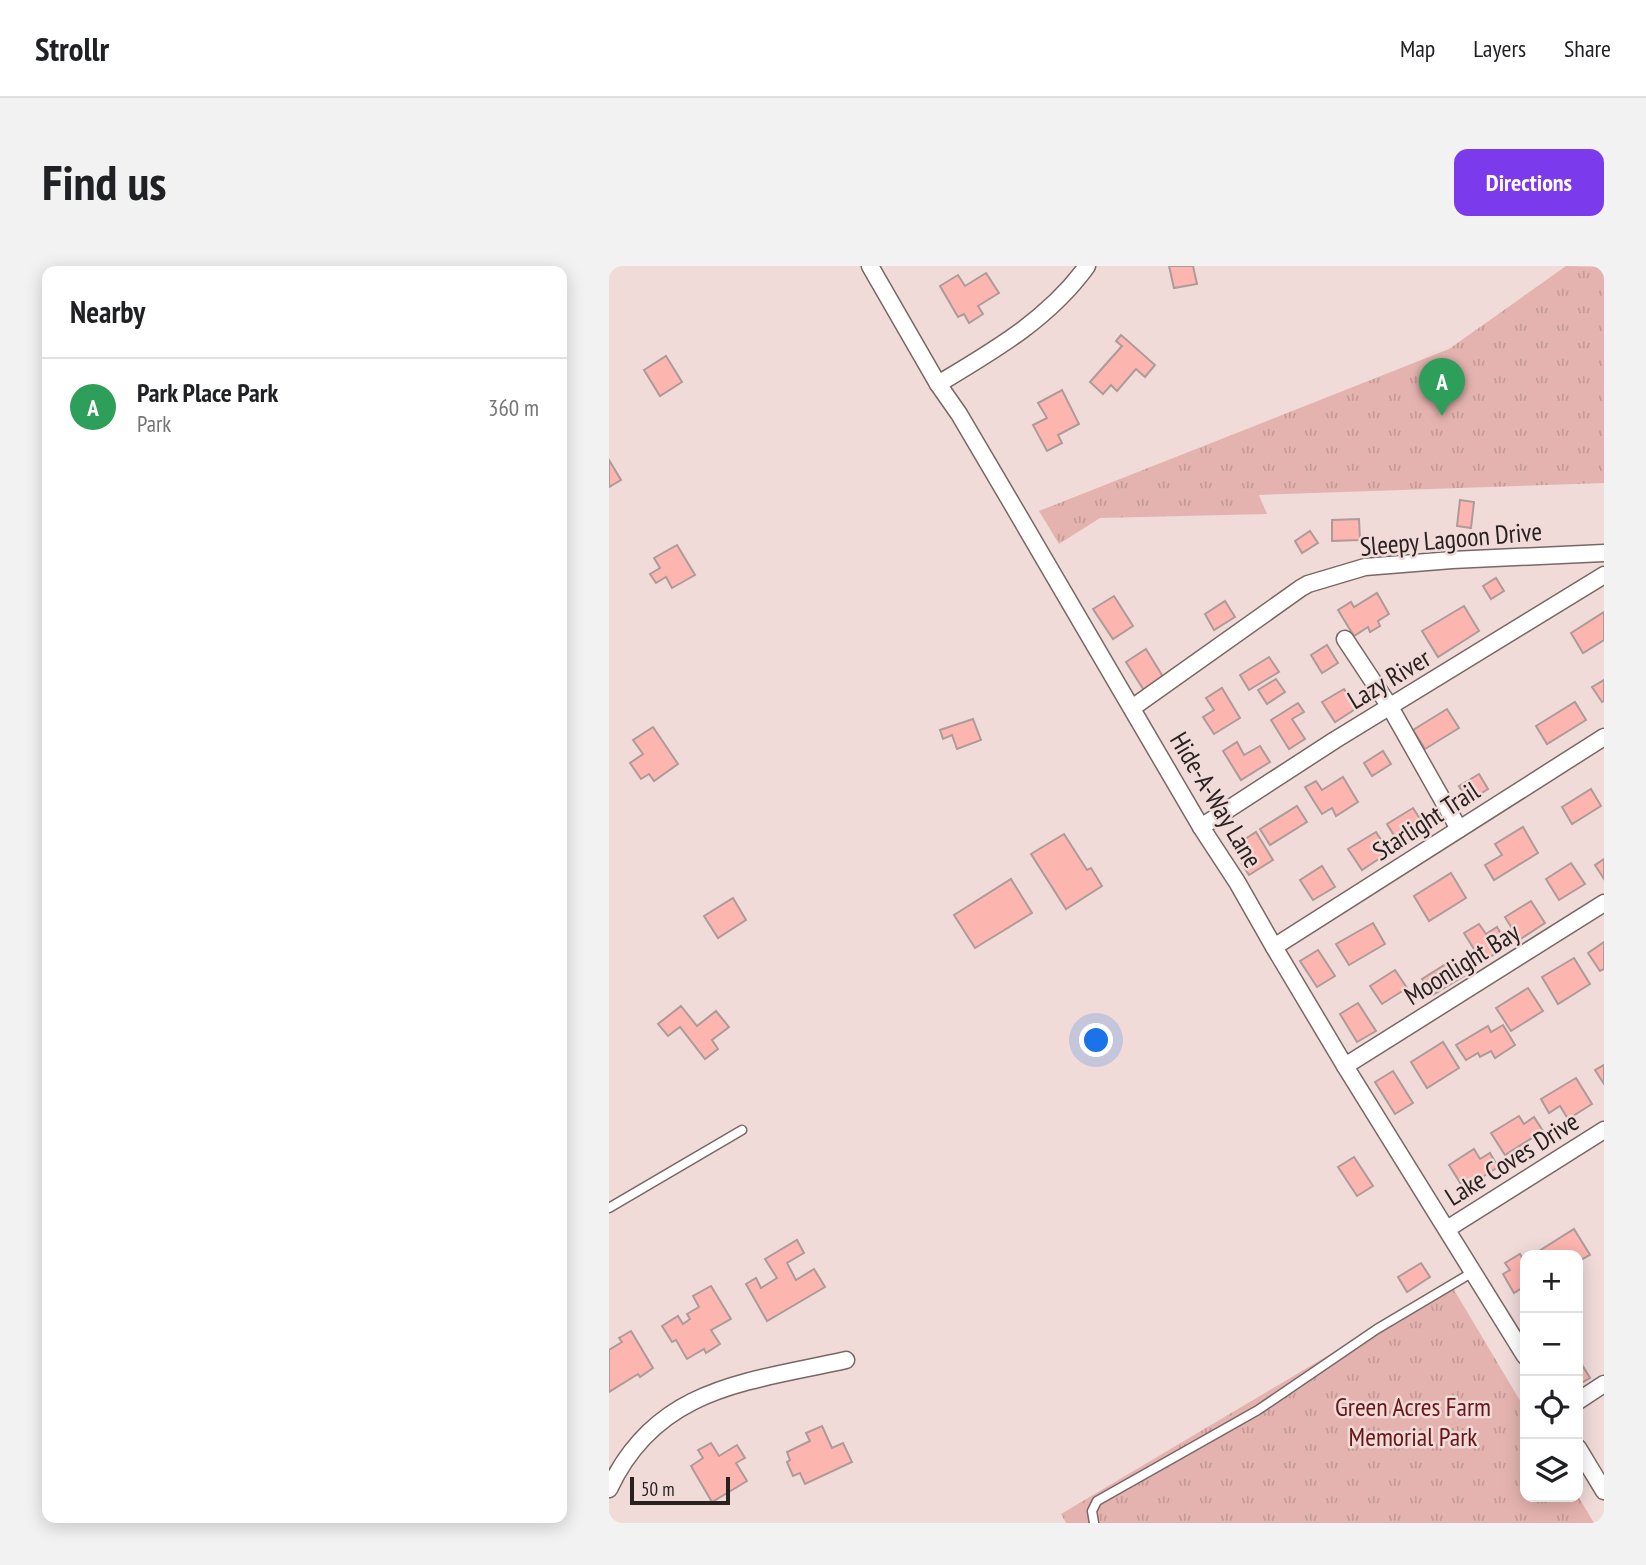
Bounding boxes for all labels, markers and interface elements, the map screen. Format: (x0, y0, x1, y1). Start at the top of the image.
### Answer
text: Strollr (35, 27, 109, 70)
text: Map (1400, 33, 1435, 64)
text: Layers (1473, 33, 1526, 64)
text: Share (1564, 33, 1611, 64)
button: Directions (1454, 149, 1604, 216)
text: Find us (42, 150, 166, 214)
text: Nearby (70, 292, 145, 331)
pin: A (1419, 358, 1465, 416)
text: Park Place Park (137, 376, 278, 409)
text: A (87, 393, 99, 422)
text: 360 m (488, 393, 539, 422)
text: Park (137, 409, 171, 438)
street label: Sleepy Lagoon Drive (1358, 514, 1543, 563)
street label: Lazy River (1341, 641, 1436, 716)
street label: Hide-A-Way Lane (1163, 726, 1270, 874)
street label: Starlight Trail (1366, 774, 1485, 867)
street label: Moonlight Bay (1398, 915, 1526, 1012)
your location (1079, 1023, 1113, 1057)
street label: Lake Coves Drive (1439, 1104, 1585, 1213)
map controls (1520, 1250, 1583, 1502)
button: + (1520, 1250, 1583, 1313)
button: − (1520, 1313, 1583, 1376)
button: locate (1520, 1376, 1583, 1439)
park label: Green Acres Farm Memorial Park (1335, 1390, 1491, 1453)
button: layers (1520, 1439, 1583, 1502)
scale bar (630, 1474, 730, 1506)
text: 50 m (641, 1477, 675, 1501)

